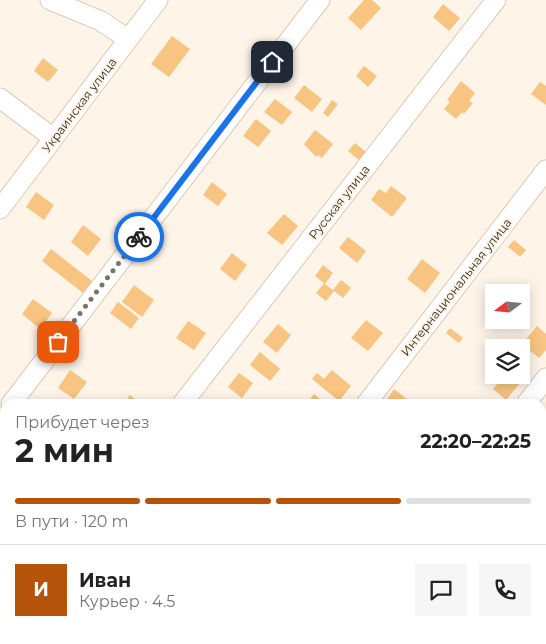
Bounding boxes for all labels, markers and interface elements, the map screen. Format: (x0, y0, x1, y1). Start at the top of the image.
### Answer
pin (251, 41, 293, 83)
icon: home (258, 48, 286, 76)
street label: Украинская улица (38, 55, 120, 155)
street label: Русская улица (305, 162, 373, 242)
courier (114, 212, 164, 262)
street label: Интернациональная улица (398, 215, 514, 359)
icon: bike (125, 223, 153, 251)
north arrow (485, 284, 530, 329)
map controls (485, 284, 530, 384)
pin (37, 321, 79, 363)
icon: bag (44, 328, 72, 356)
button: layers (485, 339, 530, 384)
text: Прибудет через (15, 413, 150, 432)
text: 22:20–22:25 (420, 430, 531, 453)
text: 2 мин (15, 431, 114, 470)
text: В пути · 120 m (15, 512, 128, 531)
button: chat (415, 564, 467, 616)
button: phone (479, 564, 531, 616)
text: Иван (79, 569, 131, 592)
text: И (33, 578, 49, 601)
text: Курьер · 4.5 (79, 592, 175, 611)

